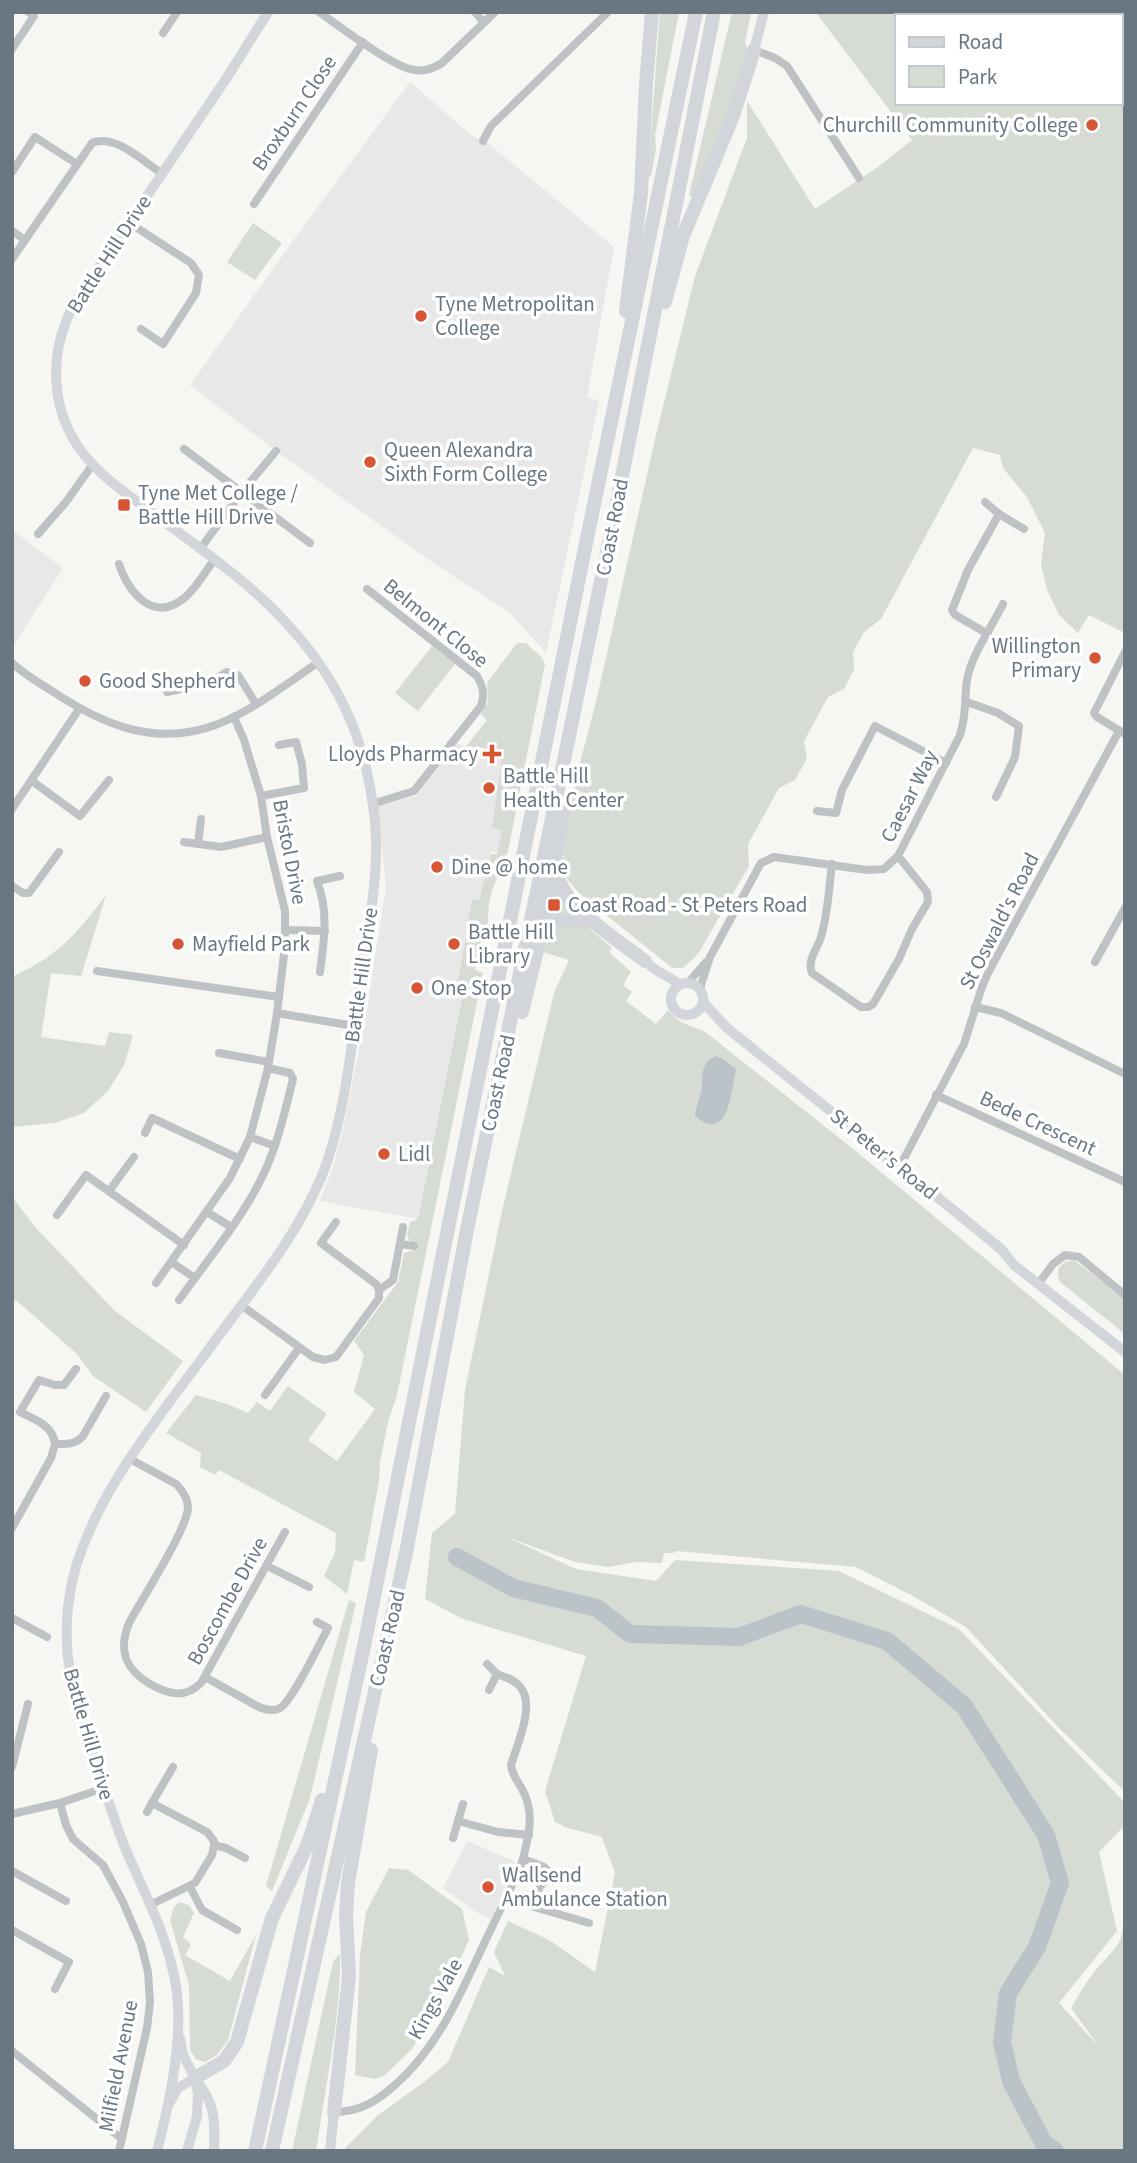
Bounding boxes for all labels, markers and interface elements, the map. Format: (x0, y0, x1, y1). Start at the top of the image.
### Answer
legend (895, 14, 1123, 105)
text: Road (958, 27, 1003, 57)
street label: Broxburn Close (244, 49, 344, 177)
text: Park (958, 62, 998, 92)
place label: Churchill Community College (823, 110, 1078, 140)
marker: Churchill Community College (1084, 117, 1100, 133)
street label: Battle Hill Drive (59, 189, 159, 319)
place label: Tyne Metropolitan College (435, 289, 595, 343)
marker: Tyne Metropolitan College (413, 308, 429, 324)
place label: Queen Alexandra Sixth Form College (384, 435, 547, 489)
marker: Queen Alexandra Sixth Form College (362, 454, 378, 470)
street label: Coast Road (588, 476, 636, 578)
place label: Tyne Met College / Battle Hill Drive (138, 478, 298, 532)
marker: Tyne Met College / Battle Hill Drive (116, 497, 132, 513)
street label: Belmont Close (377, 571, 495, 675)
place label: Willington Primary (992, 631, 1081, 685)
marker: Willington Primary (1087, 650, 1103, 666)
place label: Good Shepherd (99, 666, 236, 696)
marker: Good Shepherd (77, 673, 93, 689)
place label: Lloyds Pharmacy (328, 739, 478, 769)
street label: Caesar Way (873, 744, 945, 848)
marker: Lloyds Pharmacy (484, 746, 500, 762)
place label: Battle Hill Health Center (503, 761, 625, 815)
marker: Battle Hill Health Center (481, 780, 497, 796)
street label: Bristol Drive (265, 797, 315, 907)
street label: St Oswald's Road (952, 847, 1046, 995)
place label: Dine @ home (451, 852, 568, 882)
marker: Dine @ home (429, 859, 445, 875)
place label: Coast Road - St Peters Road (568, 890, 807, 920)
marker: Coast Road - St Peters Road (546, 897, 562, 913)
street label: Battle Hill Drive (337, 906, 385, 1044)
place label: Battle Hill Library (468, 917, 554, 971)
place label: Mayfield Park (192, 929, 310, 959)
marker: Mayfield Park (170, 936, 186, 952)
marker: Battle Hill Library (446, 936, 462, 952)
place label: One Stop (431, 973, 512, 1003)
marker: One Stop (409, 980, 425, 996)
street label: Coast Road (473, 1032, 523, 1134)
street label: Bede Crescent (975, 1083, 1101, 1163)
street label: St Peter's Road (824, 1101, 944, 1207)
place label: Lidl (398, 1139, 430, 1169)
marker: Lidl (376, 1146, 392, 1162)
street label: Boscombe Drive (179, 1532, 275, 1670)
street label: Coast Road (361, 1587, 413, 1689)
street label: Battle Hill Drive (56, 1665, 122, 1803)
place label: Wallsend Ambulance Station (502, 1860, 668, 1914)
marker: Wallsend Ambulance Station (480, 1879, 496, 1895)
street label: Kings Vale (400, 1953, 470, 2045)
street label: Milfield Avenue (91, 1998, 145, 2134)

